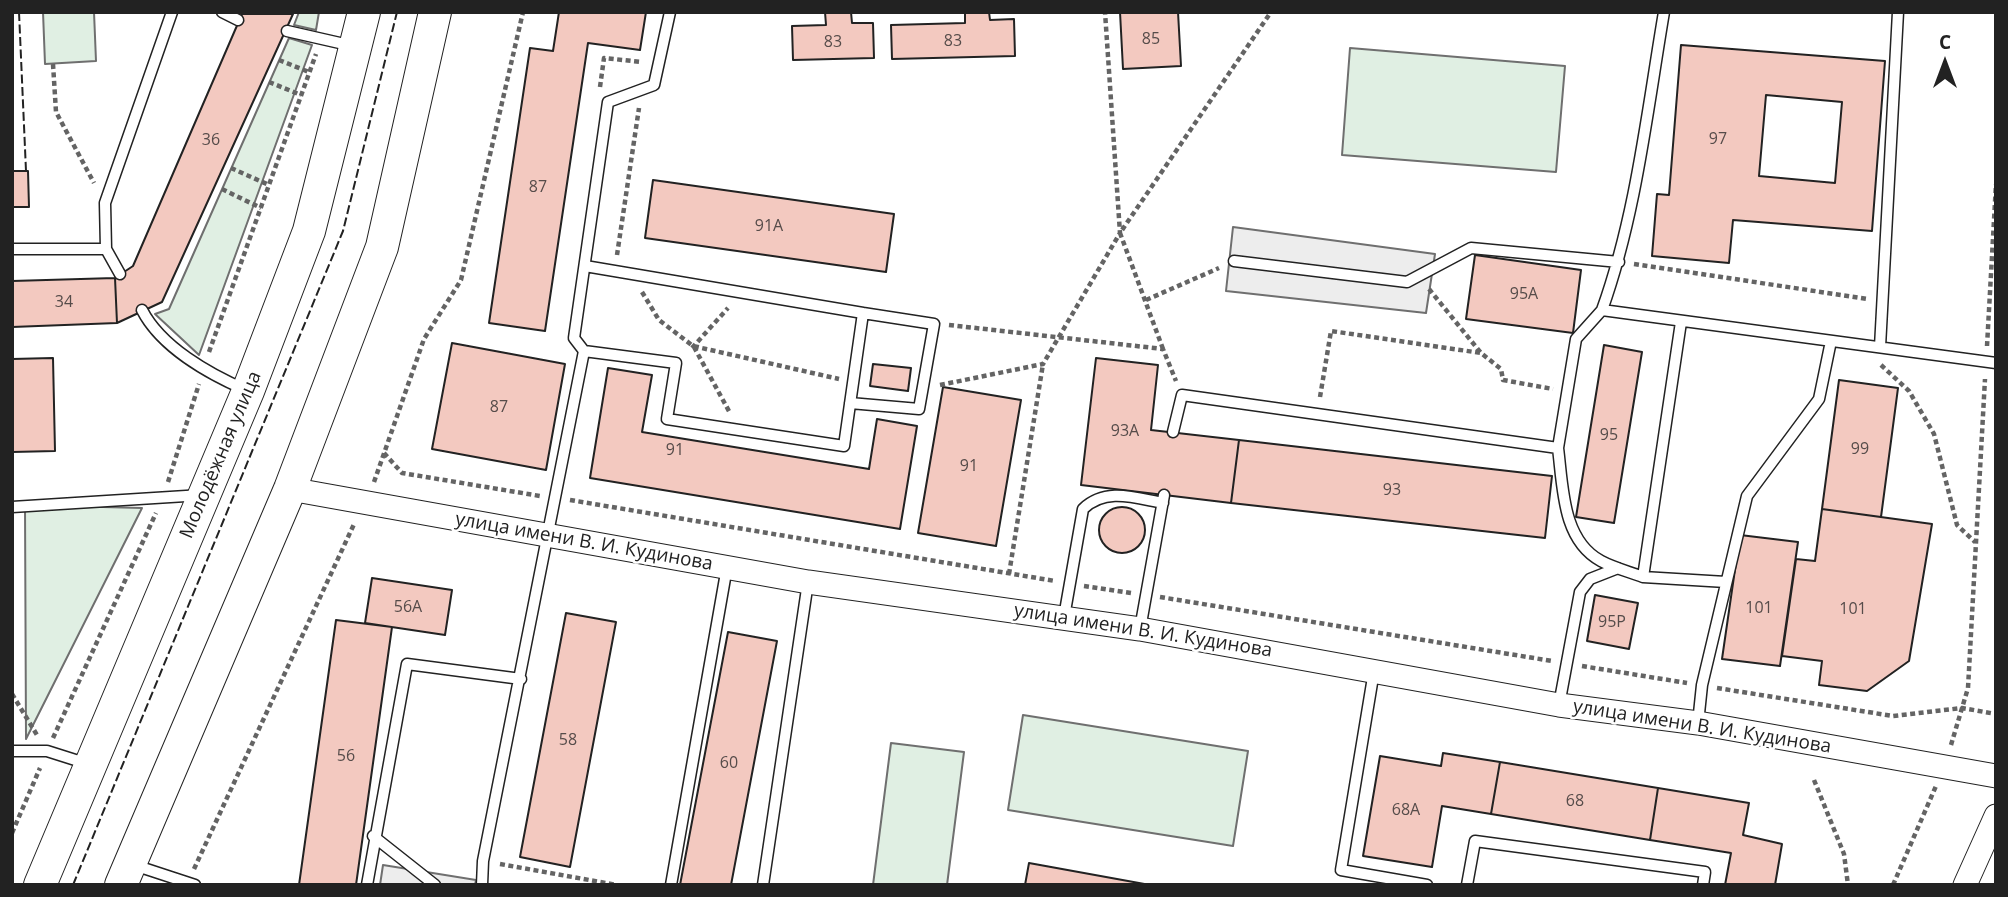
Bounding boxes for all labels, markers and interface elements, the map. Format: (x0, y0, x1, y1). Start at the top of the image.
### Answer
north arrow (1910, 28, 1980, 98)
house number: 85 (1142, 29, 1160, 49)
text: С (1939, 29, 1951, 55)
house number: 83 (944, 31, 962, 51)
house number: 83 (824, 32, 842, 52)
house number: 97 (1709, 129, 1727, 149)
house number: 36 (202, 130, 220, 150)
house number: 87 (529, 177, 547, 197)
house number: 91А (755, 216, 783, 236)
house number: 95А (1510, 284, 1538, 304)
house number: 34 (55, 292, 73, 312)
street label: Молодёжная улица (175, 368, 267, 542)
house number: 87 (490, 397, 508, 417)
house number: 93А (1111, 421, 1139, 441)
house number: 95 (1600, 425, 1618, 445)
house number: 99 (1851, 439, 1869, 459)
house number: 91 (666, 440, 684, 460)
house number: 91 (960, 456, 978, 476)
house number: 93 (1383, 480, 1401, 500)
street label: улица имени В. И. Кудинова (453, 508, 715, 576)
house number: 56А (394, 597, 422, 617)
house number: 101 (1745, 598, 1773, 618)
street label: улица имени В. И. Кудинова (1012, 599, 1274, 663)
house number: 101 (1839, 599, 1867, 619)
house number: 95Р (1598, 612, 1626, 632)
street label: улица имени В. И. Кудинова (1571, 695, 1833, 759)
house number: 58 (559, 730, 577, 750)
house number: 56 (337, 746, 355, 766)
house number: 60 (720, 753, 738, 773)
house number: 68 (1566, 791, 1584, 811)
house number: 68А (1392, 800, 1420, 820)

